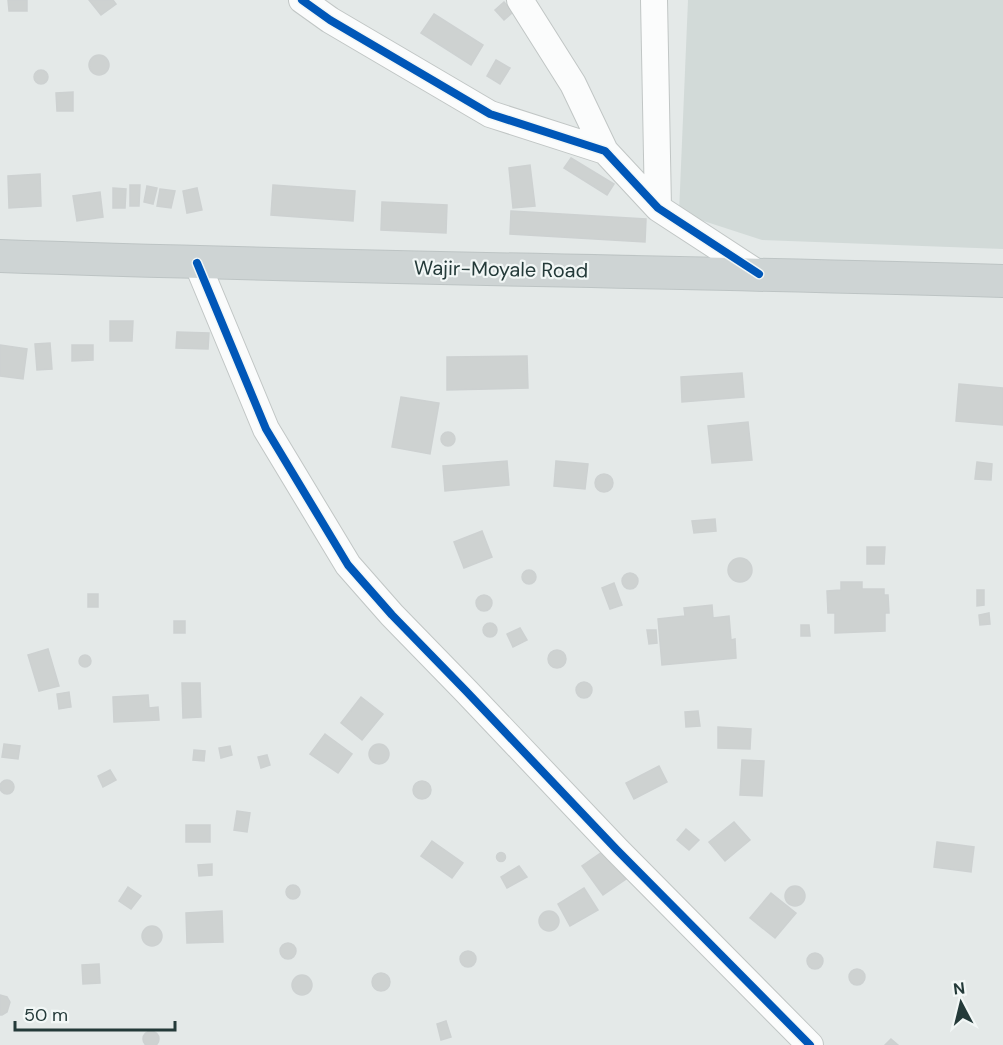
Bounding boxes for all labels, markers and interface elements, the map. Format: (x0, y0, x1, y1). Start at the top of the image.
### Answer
street label: Wajir-Moyale Road (414, 254, 588, 284)
north arrow (931, 973, 991, 1033)
text: N (952, 977, 966, 1000)
scale bar (15, 994, 176, 1032)
text: 50 m (24, 1003, 68, 1027)

